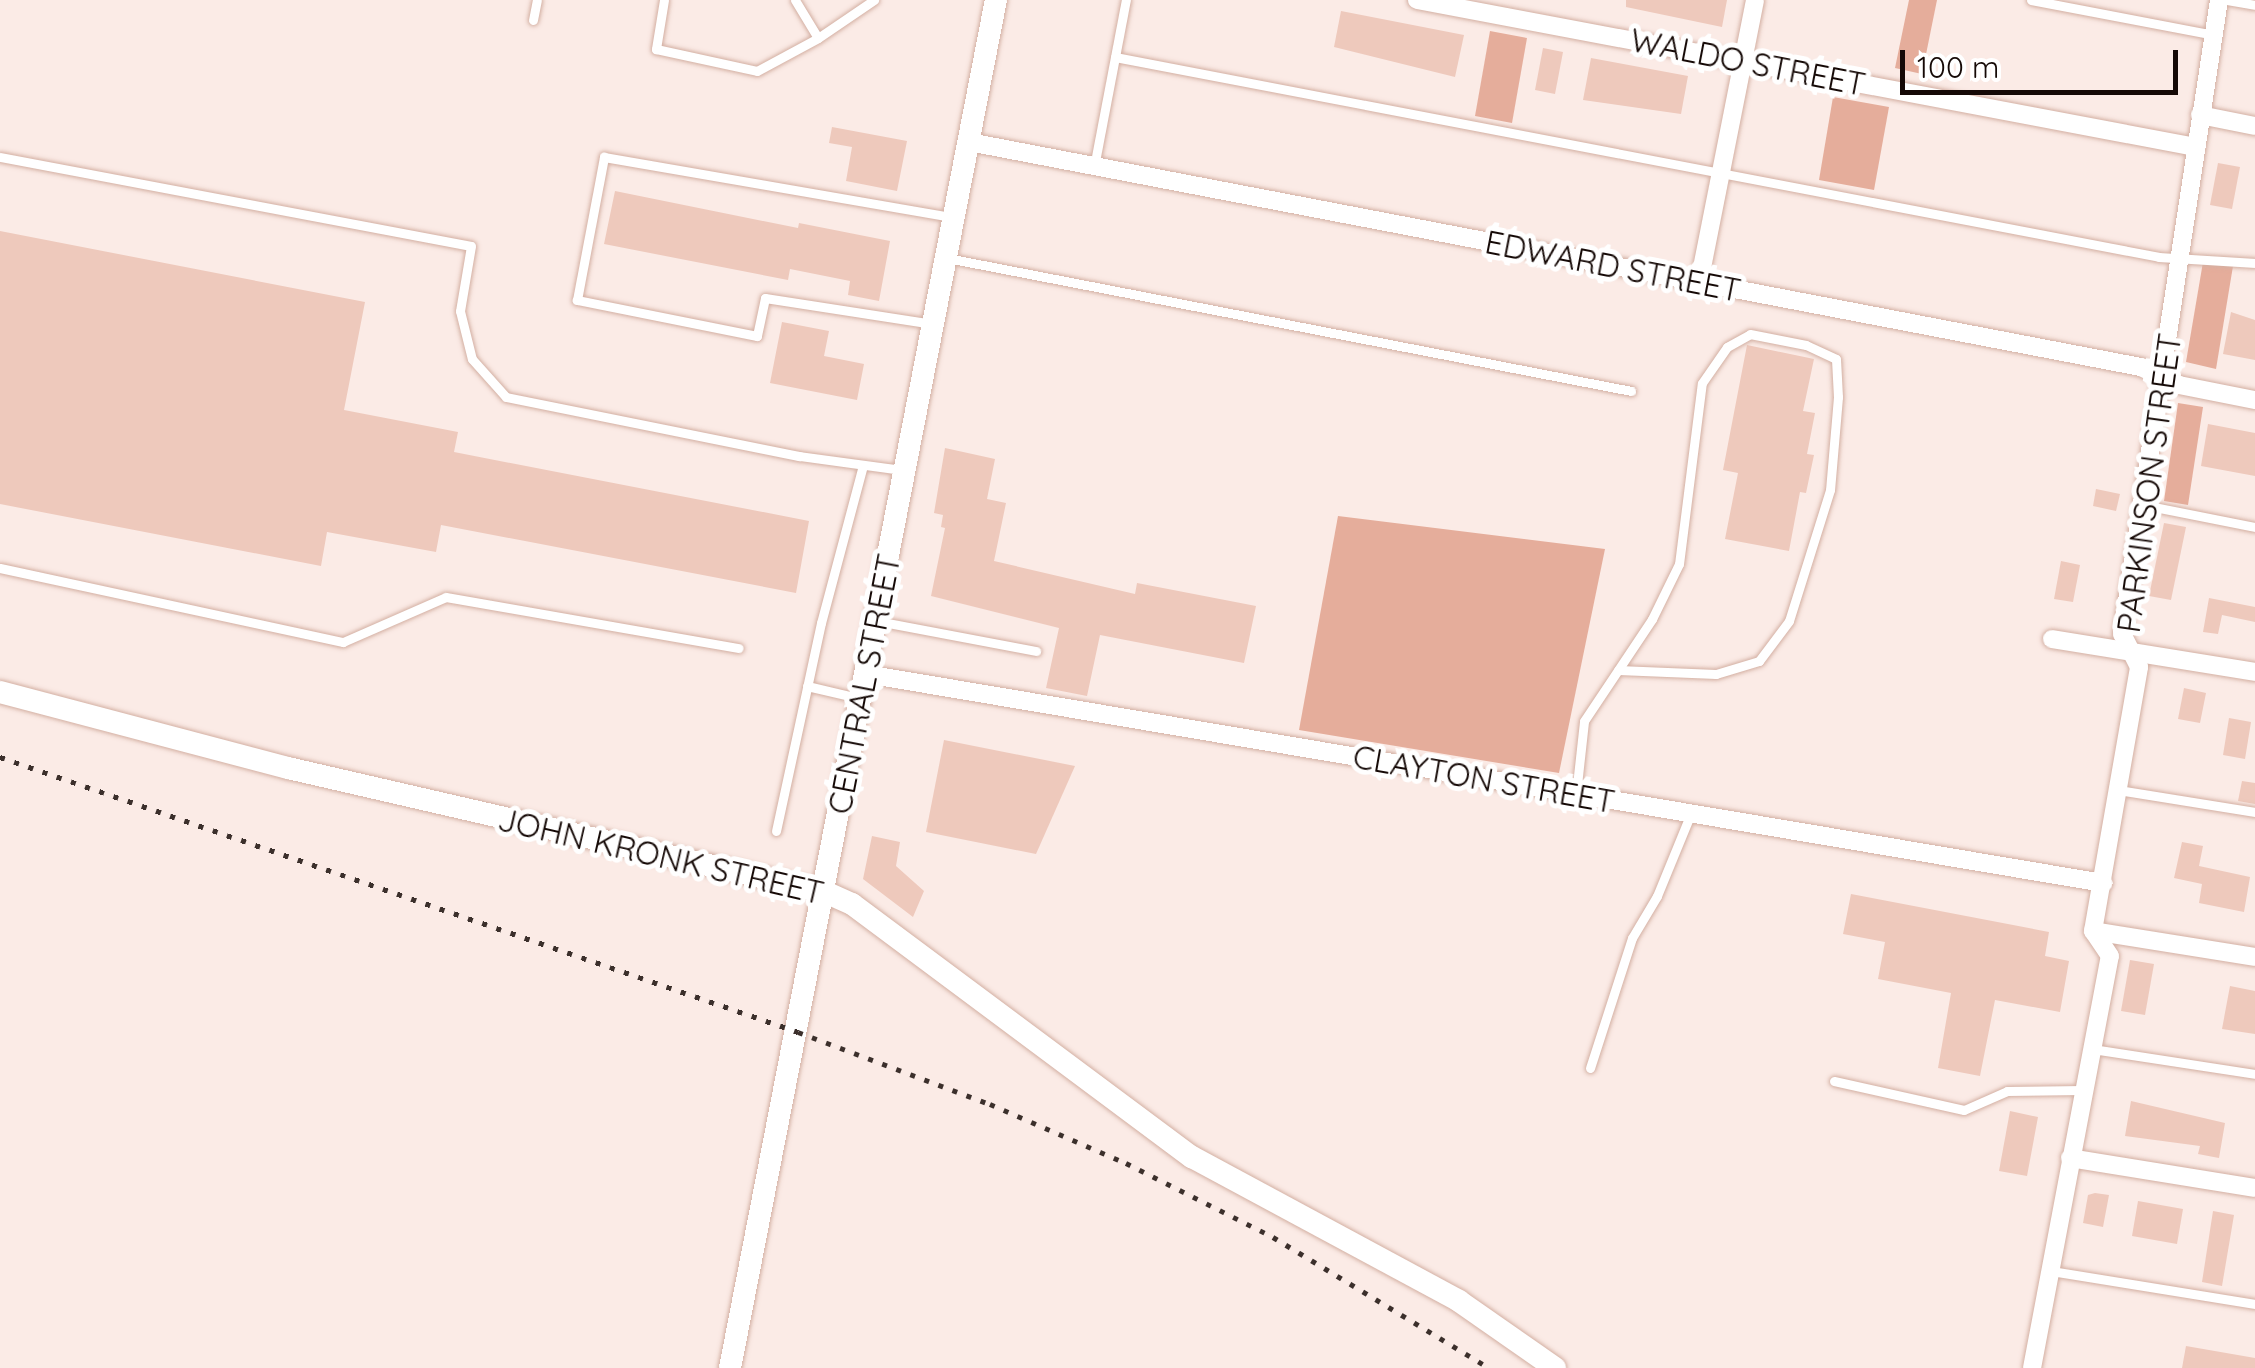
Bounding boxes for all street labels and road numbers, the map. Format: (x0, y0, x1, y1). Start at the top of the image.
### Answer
street label: WALDO STREET (1627, 20, 1869, 104)
street label: EDWARD STREET (1482, 222, 1744, 310)
street label: PARKINSON STREET (2109, 331, 2189, 635)
street label: CENTRAL STREET (820, 551, 908, 817)
street label: CLAYTON STREET (1350, 737, 1618, 821)
street label: JOHN KRONK STREET (494, 800, 828, 912)

